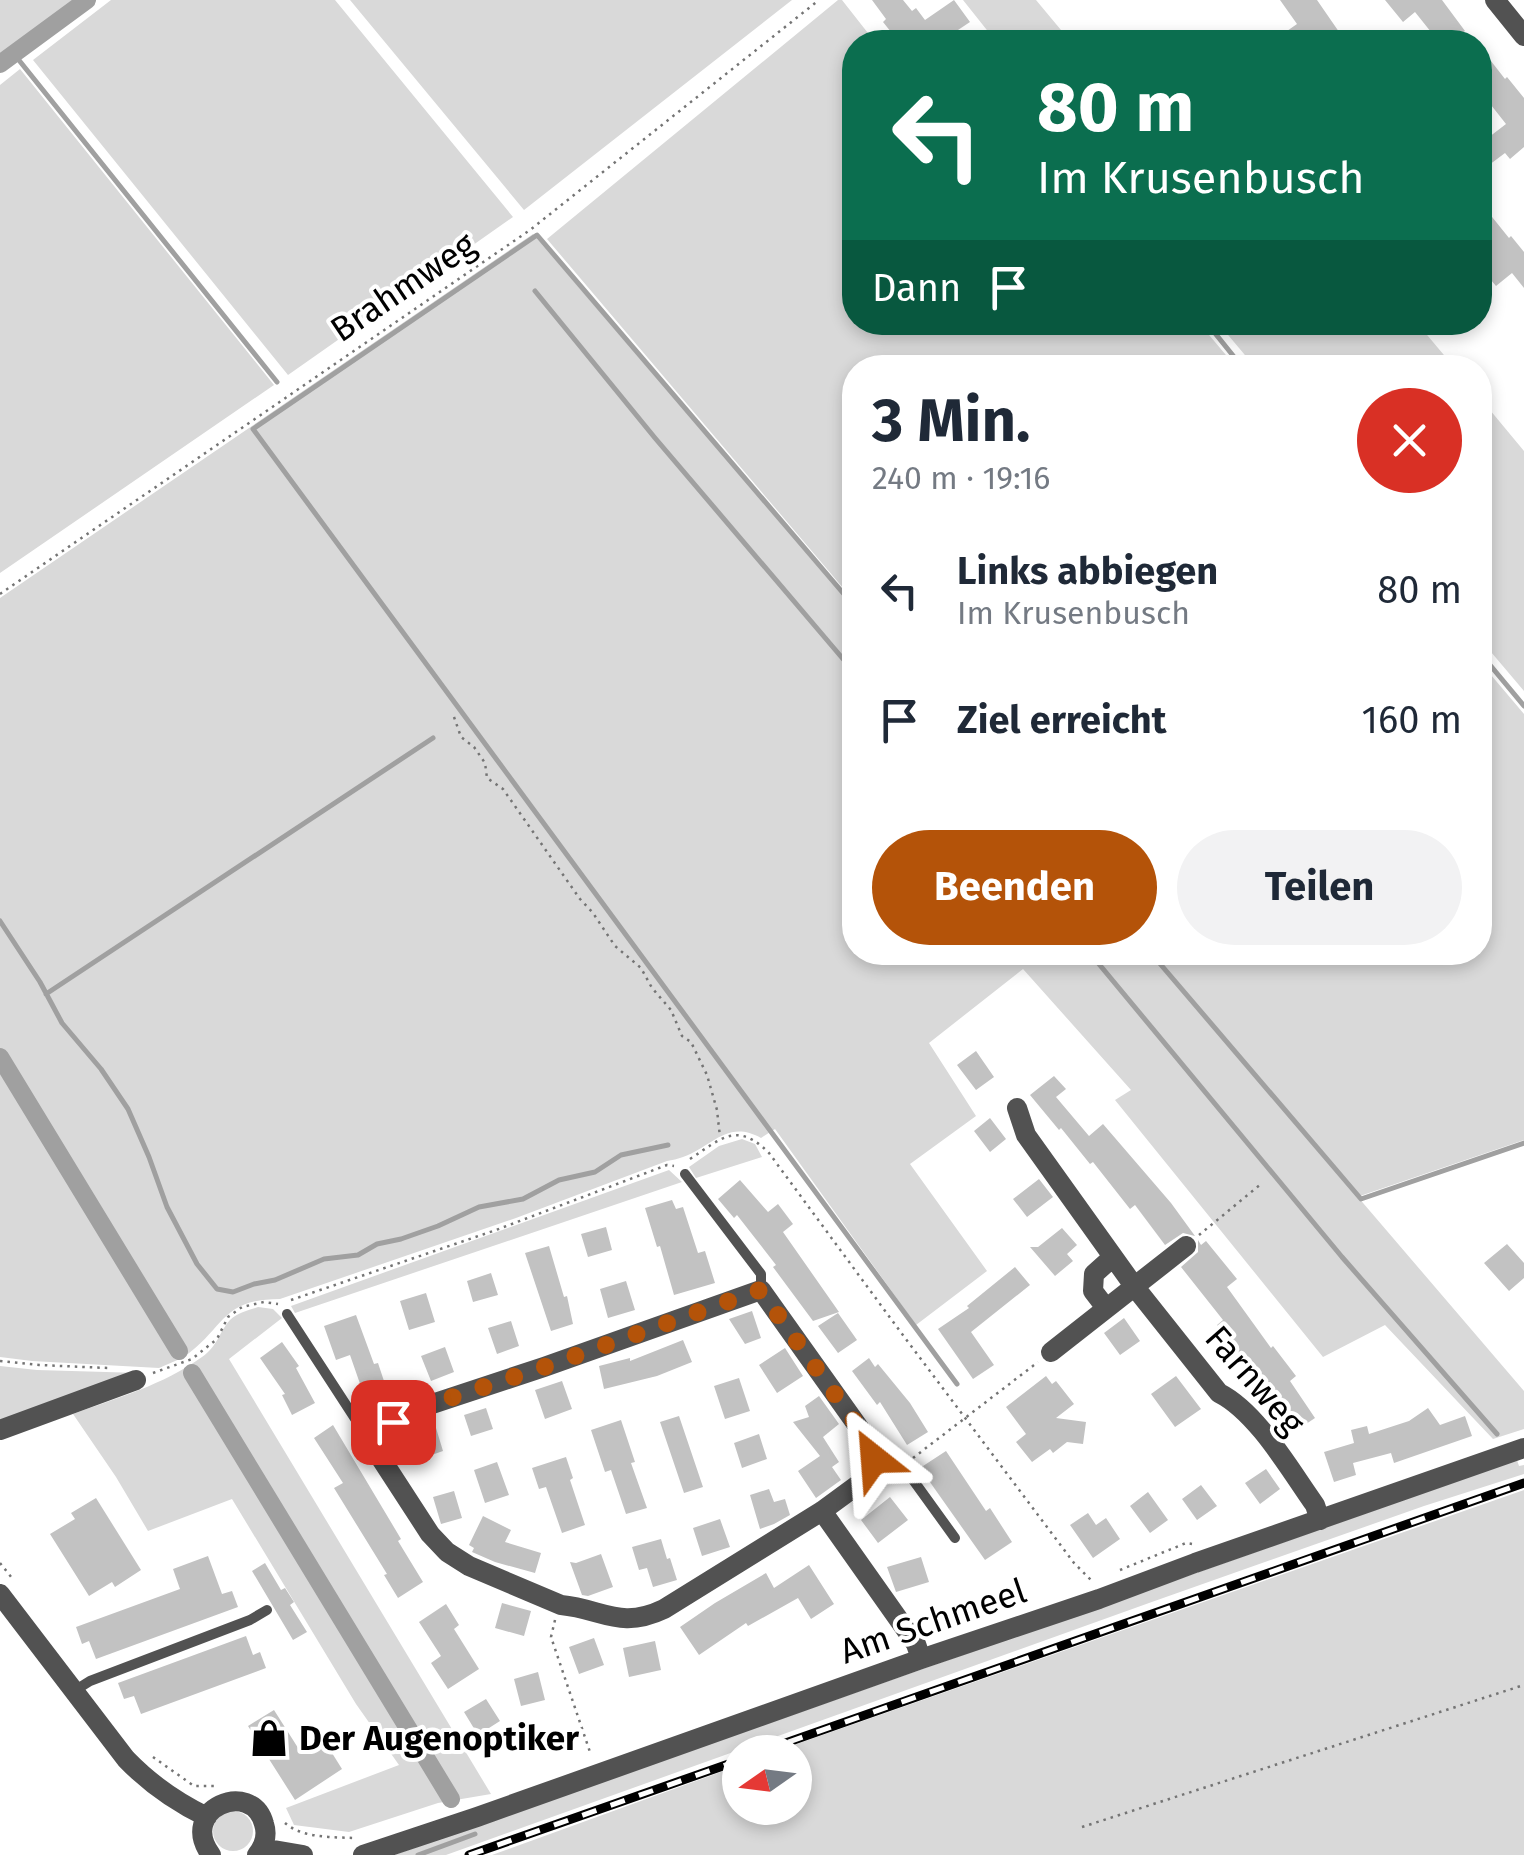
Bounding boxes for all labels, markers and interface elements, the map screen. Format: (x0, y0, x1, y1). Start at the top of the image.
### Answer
text: 80 m (1037, 66, 1194, 150)
icon: left (872, 70, 1002, 200)
text: Im Krusenbusch (1037, 151, 1365, 205)
street label: Brahmweg (323, 223, 484, 351)
icon: arrive (981, 260, 1036, 315)
text: Dann (872, 265, 961, 311)
text: 3 Min. (872, 385, 1031, 457)
button: close (1357, 388, 1462, 493)
text: 240 m · 19:16 (872, 459, 1050, 497)
text: Links abbiegen (957, 548, 1218, 594)
icon: left (872, 563, 927, 618)
text: 80 m (1377, 567, 1462, 613)
text: Im Krusenbusch (957, 594, 1190, 632)
icon: arrive (872, 693, 927, 748)
text: Ziel erreicht (957, 697, 1166, 743)
text: 160 m (1361, 697, 1462, 743)
button: Beenden (872, 830, 1157, 945)
button: Teilen (1177, 830, 1462, 945)
street label: Farnweg (1196, 1317, 1314, 1444)
pin (351, 1380, 436, 1465)
icon: arrive (366, 1395, 421, 1450)
position arrow (822, 1407, 926, 1511)
street label: Am Schmeel (834, 1570, 1032, 1672)
shop icon: Der Augenoptiker (248, 1717, 290, 1759)
place label: Der Augenoptiker (299, 1717, 580, 1759)
north arrow (722, 1735, 812, 1825)
map controls (722, 1735, 812, 1825)

